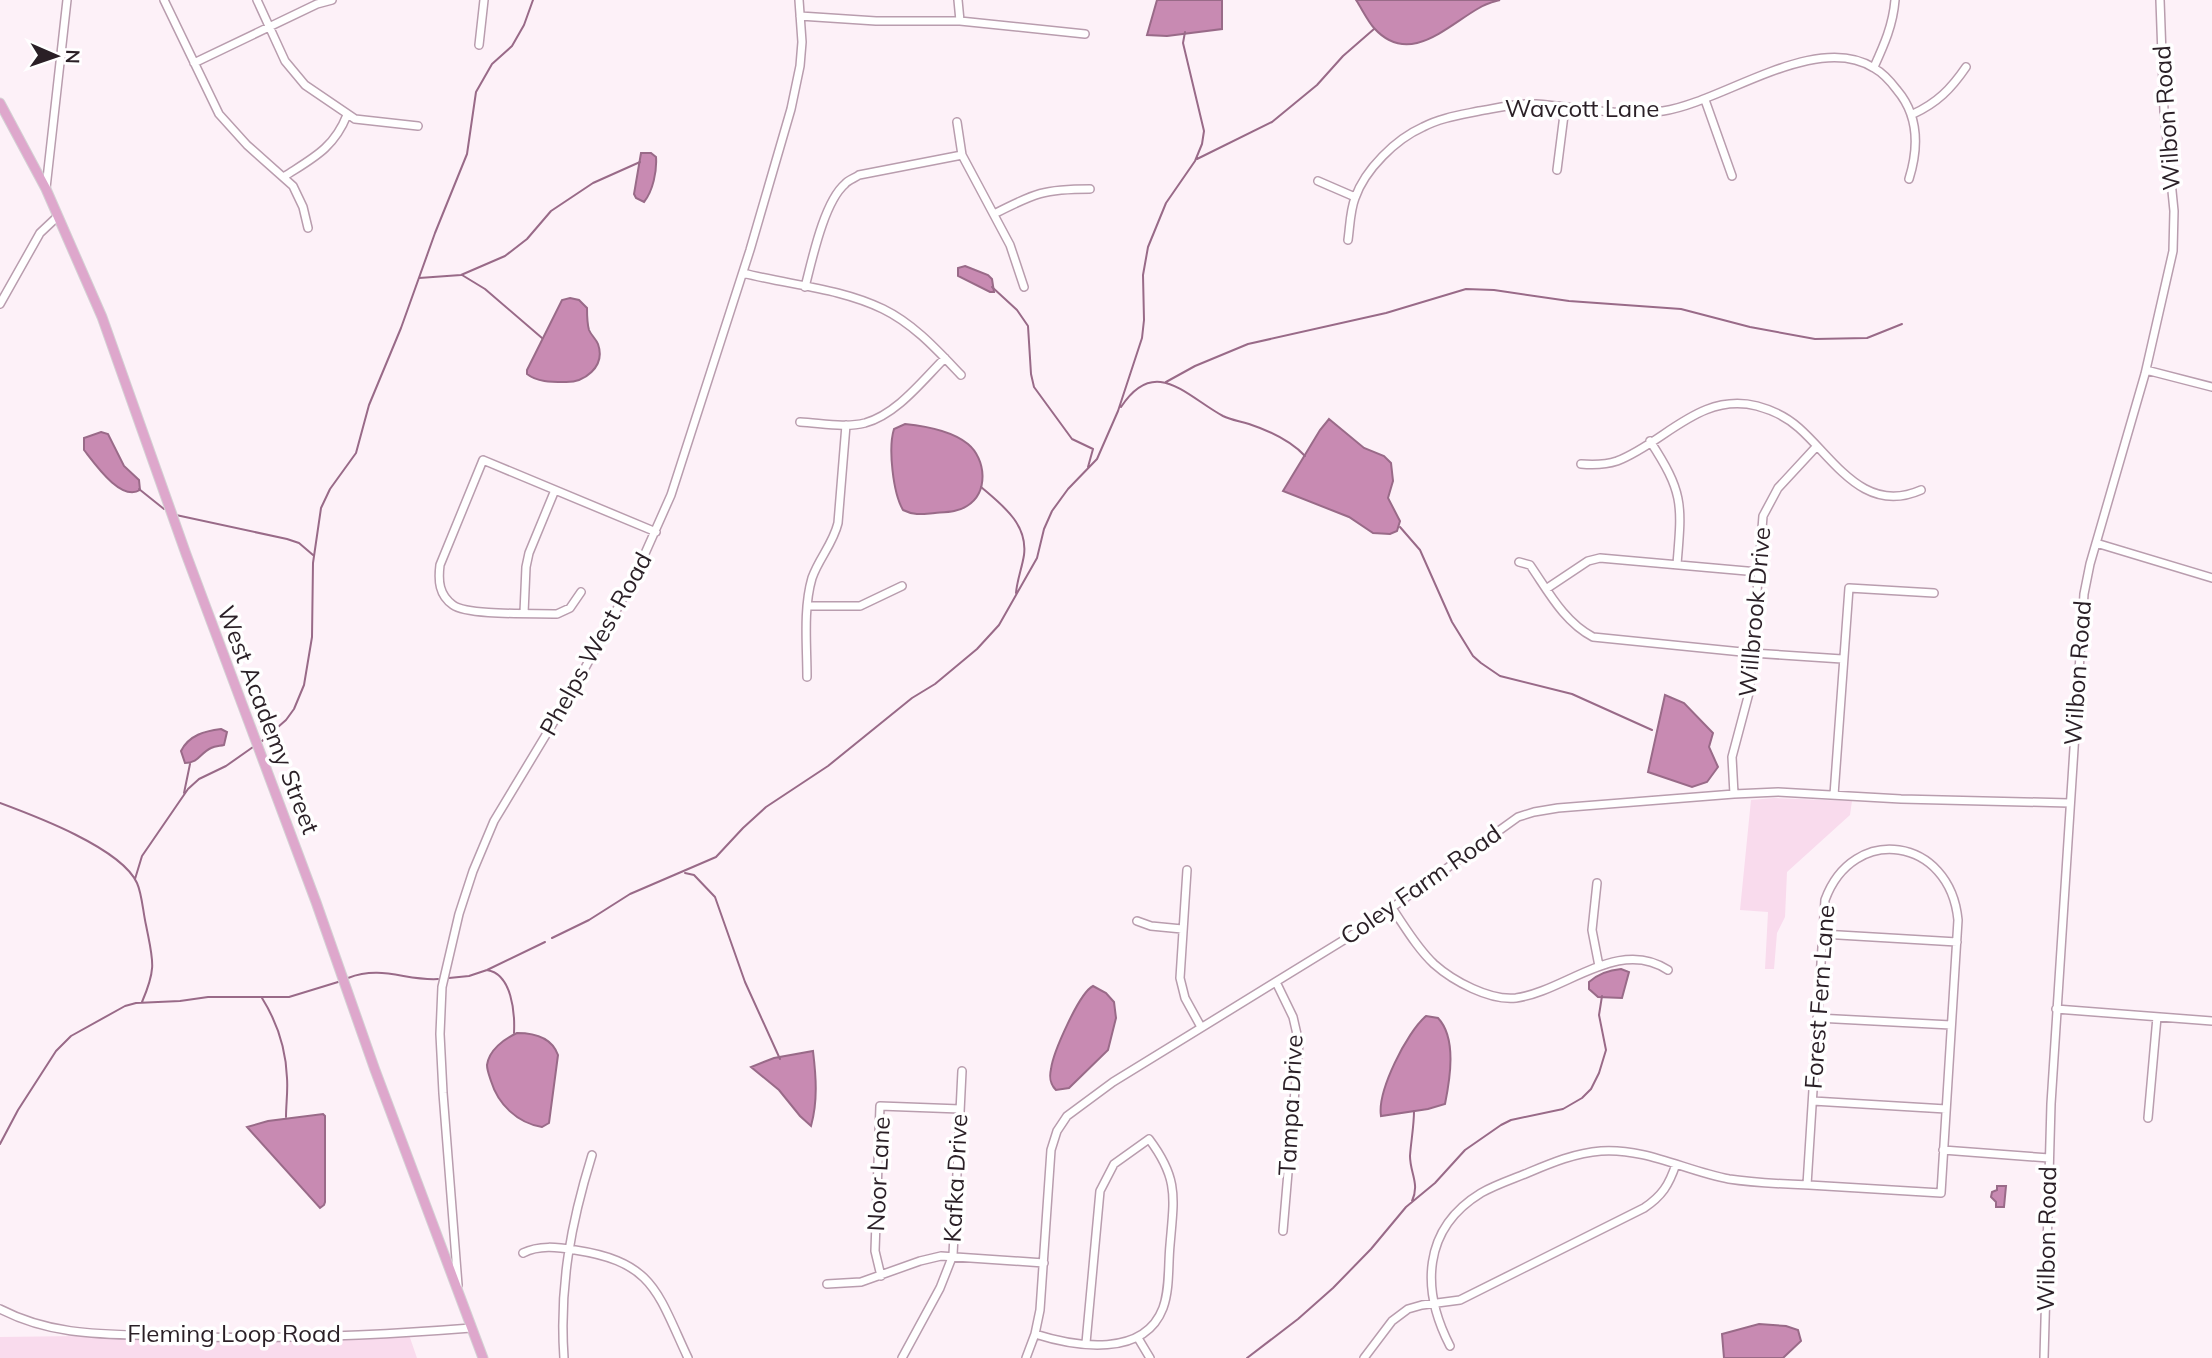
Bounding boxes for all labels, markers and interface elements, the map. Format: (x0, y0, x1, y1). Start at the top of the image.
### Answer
north arrow (21, 21, 91, 91)
street label: Wilbon Road (2146, 45, 2186, 192)
text: N (61, 49, 85, 64)
street label: Wavcott Lane (1505, 93, 1659, 123)
street label: Willbrook Drive (1732, 526, 1776, 698)
street label: Phelps West Road (532, 547, 658, 740)
street label: Wilbon Road (2057, 599, 2097, 746)
street label: West Academy Street (212, 601, 326, 838)
street label: Coley Farm Road (1334, 818, 1507, 951)
street label: Forest Fern Lane (1798, 904, 1840, 1090)
street label: Tampa Drive (1271, 1034, 1309, 1176)
street label: Kafka Drive (937, 1113, 973, 1243)
street label: Noor Lane (860, 1116, 896, 1232)
street label: Wilbon Road (2030, 1166, 2062, 1312)
street label: Fleming Loop Road (127, 1318, 341, 1348)

